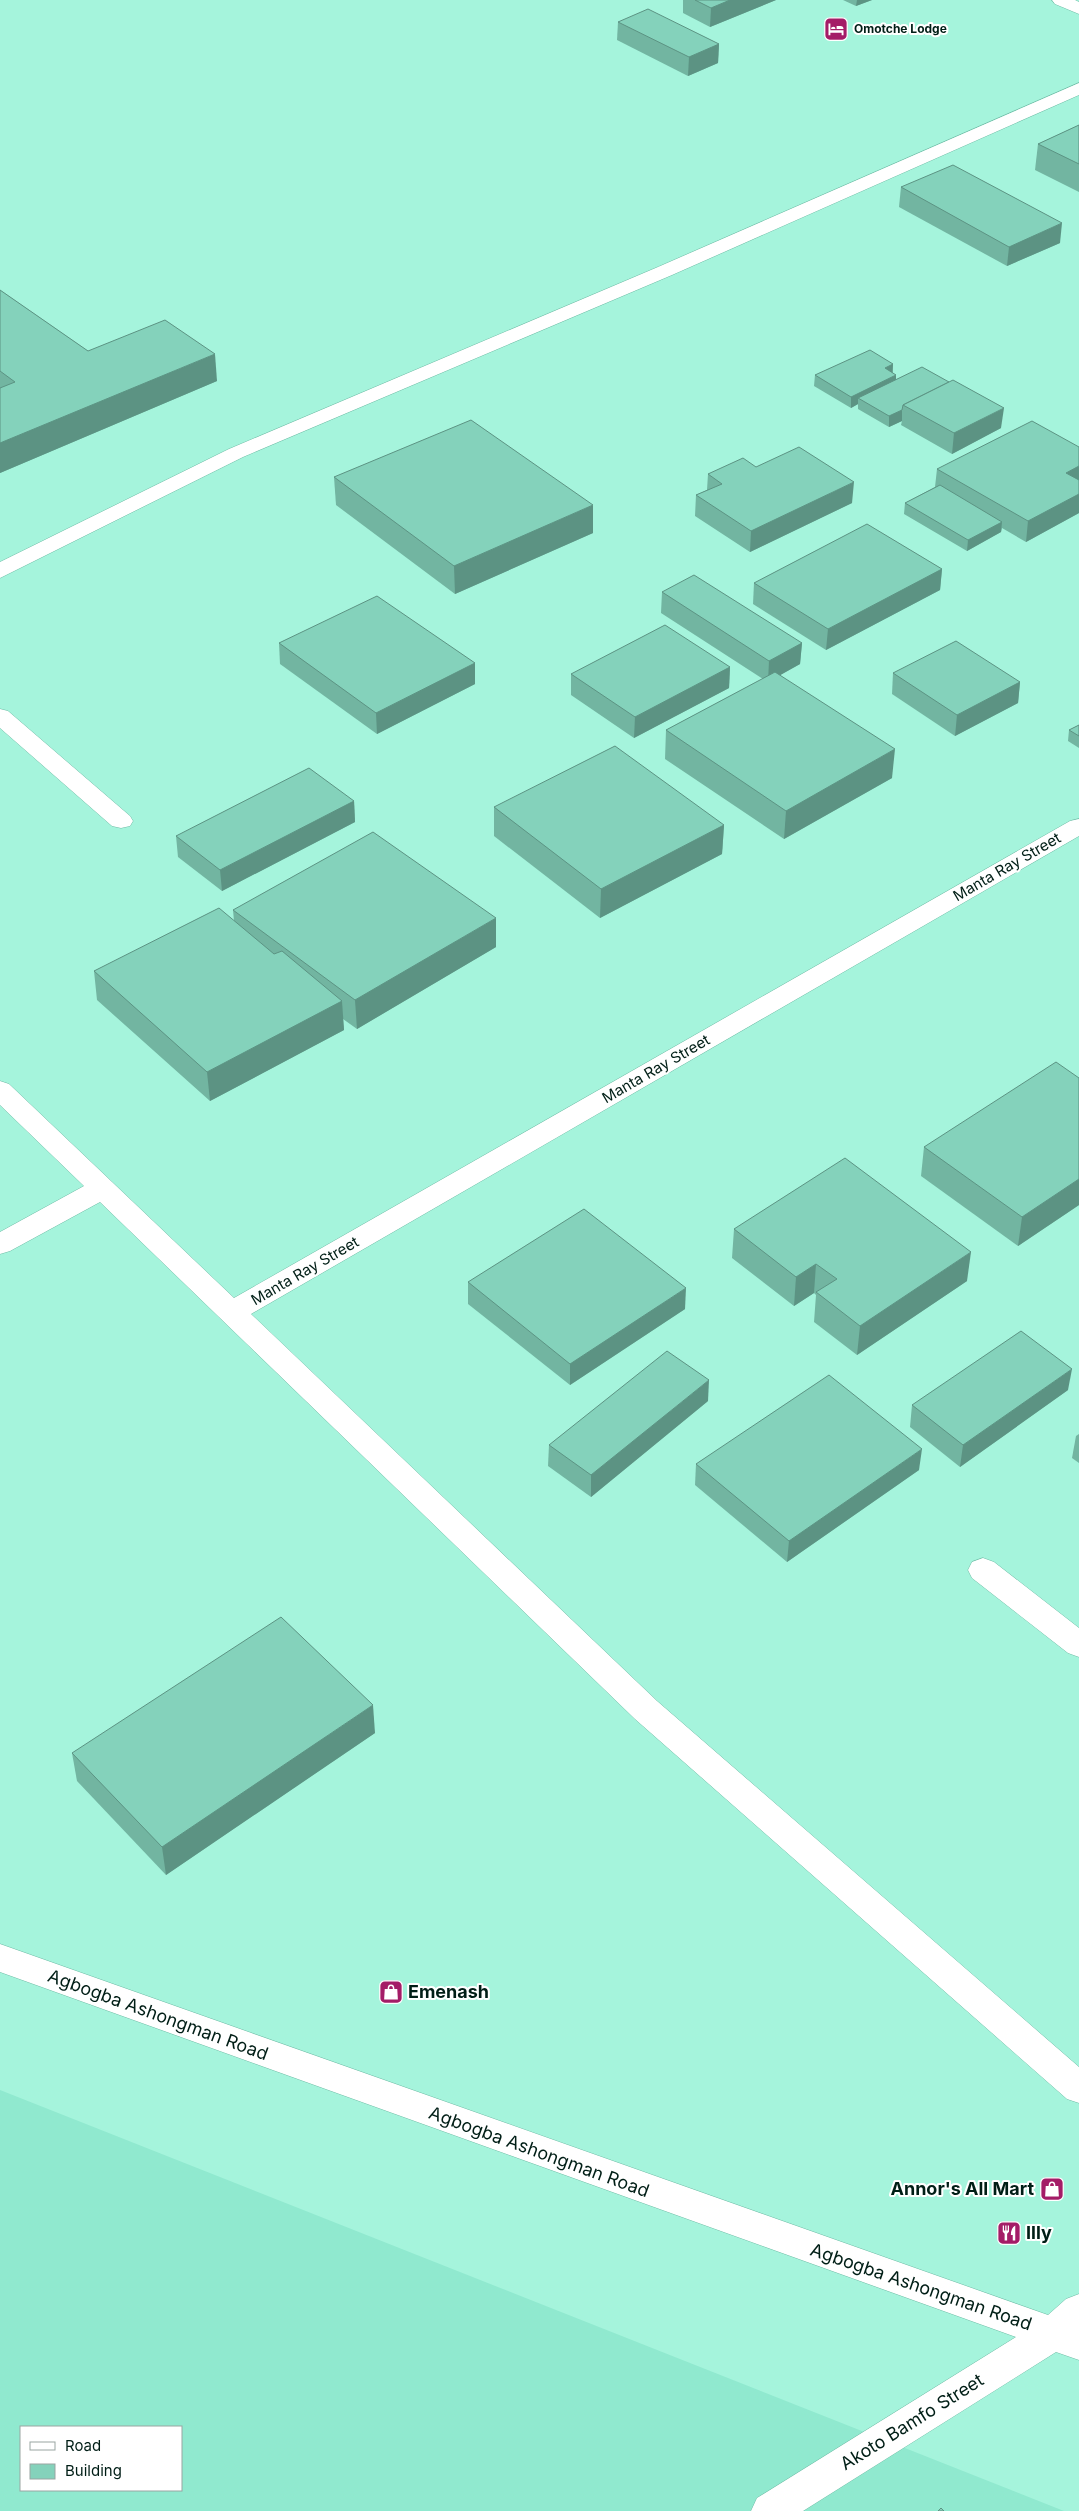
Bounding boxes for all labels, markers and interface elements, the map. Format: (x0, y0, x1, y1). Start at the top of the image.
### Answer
hotel icon: Omotche Lodge (823, 16, 849, 42)
place label: Omotche Lodge (854, 21, 947, 36)
street label: Manta Ray Street (950, 828, 1064, 905)
street label: Manta Ray Street (599, 1030, 713, 1107)
street label: Manta Ray Street (248, 1232, 362, 1309)
street label: Agbogba Ashongman Road (45, 1965, 271, 2064)
shop icon: Emenash (378, 1979, 404, 2005)
place label: Emenash (408, 1981, 489, 2002)
street label: Agbogba Ashongman Road (426, 2102, 652, 2201)
shop icon: Annor's All Mart (1039, 2176, 1065, 2202)
place label: Annor's All Mart (891, 2178, 1034, 2199)
restaurant icon: Illy (996, 2220, 1022, 2246)
place label: Illy (1026, 2222, 1052, 2243)
street label: Agbogba Ashongman Road (808, 2239, 1035, 2334)
street label: Akoto Bamfo Street (836, 2369, 987, 2474)
legend (20, 2426, 182, 2491)
text: Road (65, 2436, 101, 2455)
text: Building (65, 2461, 122, 2480)

